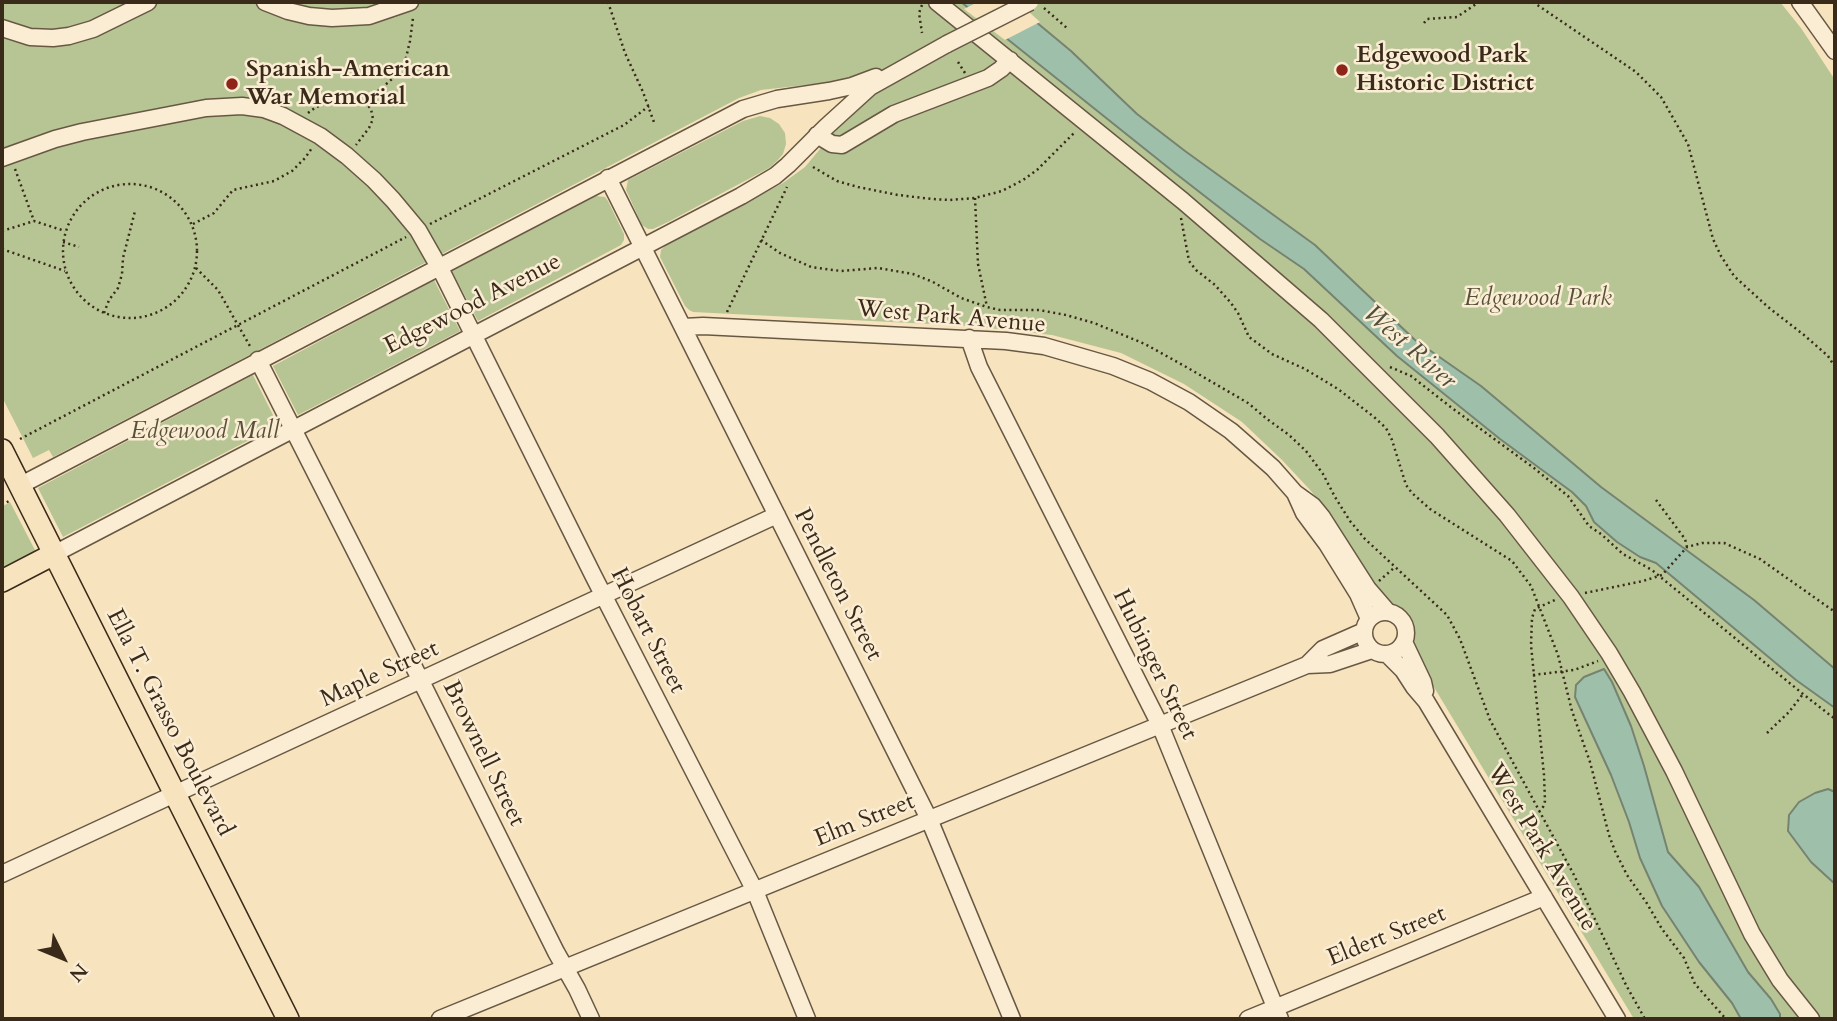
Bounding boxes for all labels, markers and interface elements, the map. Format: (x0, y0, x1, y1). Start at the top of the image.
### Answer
place label: Edgewood Park Historic District (1356, 42, 1534, 98)
place label: Spanish-American War Memorial (246, 56, 450, 112)
marker: Edgewood Park Historic District (1334, 62, 1350, 78)
marker: Spanish-American War Memorial (224, 76, 240, 92)
street label: Edgewood Avenue (380, 248, 566, 362)
park label: Edgewood Park (1464, 285, 1612, 313)
street label: West Park Avenue (855, 295, 1047, 341)
water label: West River (1356, 299, 1462, 397)
park label: Edgewood Mall (131, 418, 279, 446)
street label: Pendleton Street (786, 504, 888, 666)
street label: Hobart Street (603, 564, 691, 698)
street label: Hubinger Street (1105, 585, 1203, 745)
street label: Ella T. Grasso Boulevard (99, 605, 239, 841)
street label: Maple Street (316, 635, 444, 715)
street label: Brownell Street (435, 677, 531, 831)
street label: West Park Avenue (1480, 759, 1602, 937)
street label: Elm Street (811, 788, 919, 854)
street label: Eldert Street (1324, 900, 1450, 974)
north arrow (28, 923, 98, 993)
text: N (63, 957, 93, 987)

